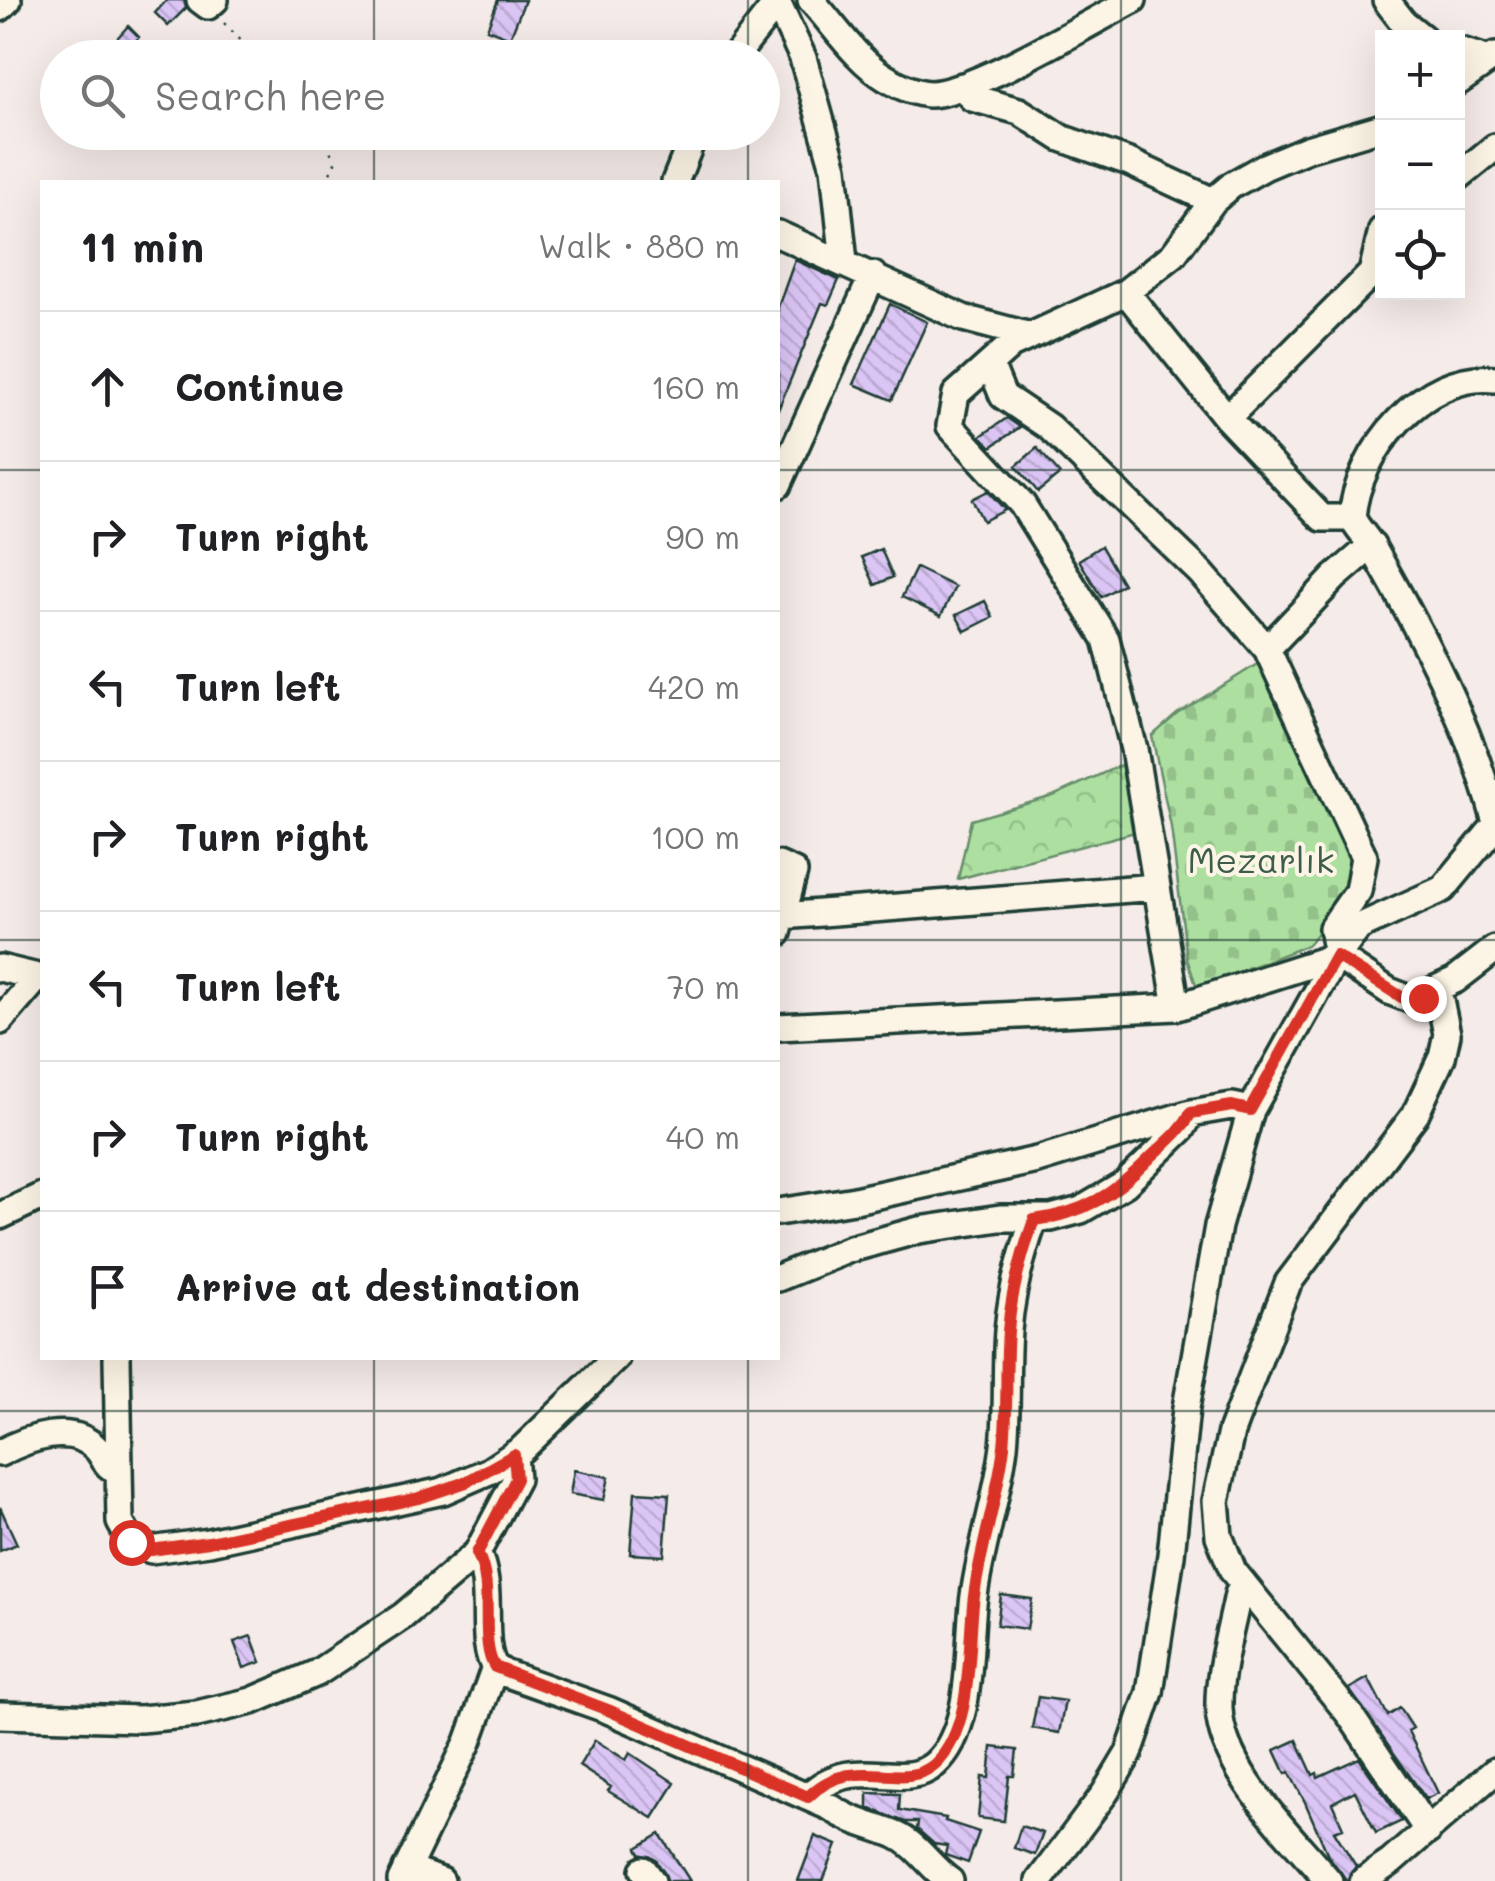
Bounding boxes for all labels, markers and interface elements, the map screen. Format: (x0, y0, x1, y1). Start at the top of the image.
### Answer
map controls (1375, 30, 1465, 300)
button: + (1375, 30, 1465, 120)
search box (40, 40, 780, 150)
icon: search (75, 68, 130, 123)
text: Search here (155, 70, 386, 120)
button: − (1375, 120, 1465, 210)
button: locate (1375, 210, 1465, 300)
text: 11 min (80, 218, 204, 273)
text: Walk · 880 m (538, 224, 740, 266)
icon: ahead (80, 359, 135, 414)
text: Continue (175, 361, 344, 411)
text: 160 m (651, 365, 740, 407)
icon: right (80, 509, 135, 564)
text: Turn right (175, 511, 369, 561)
text: 90 m (666, 515, 740, 557)
icon: left (80, 659, 135, 714)
text: Turn left (175, 661, 341, 711)
text: 420 m (648, 665, 740, 707)
icon: right (80, 809, 135, 864)
text: Turn right (175, 811, 369, 861)
text: 100 m (650, 815, 740, 857)
park label: Mezarlık (1188, 836, 1334, 882)
icon: left (80, 959, 135, 1014)
text: Turn left (175, 961, 341, 1011)
text: 70 m (667, 965, 740, 1007)
route end (1401, 976, 1447, 1022)
icon: right (80, 1109, 135, 1164)
text: Turn right (175, 1111, 369, 1161)
text: 40 m (666, 1115, 740, 1157)
icon: arrive (80, 1259, 135, 1314)
text: Arrive at destination (175, 1261, 580, 1311)
route start (109, 1520, 155, 1566)

